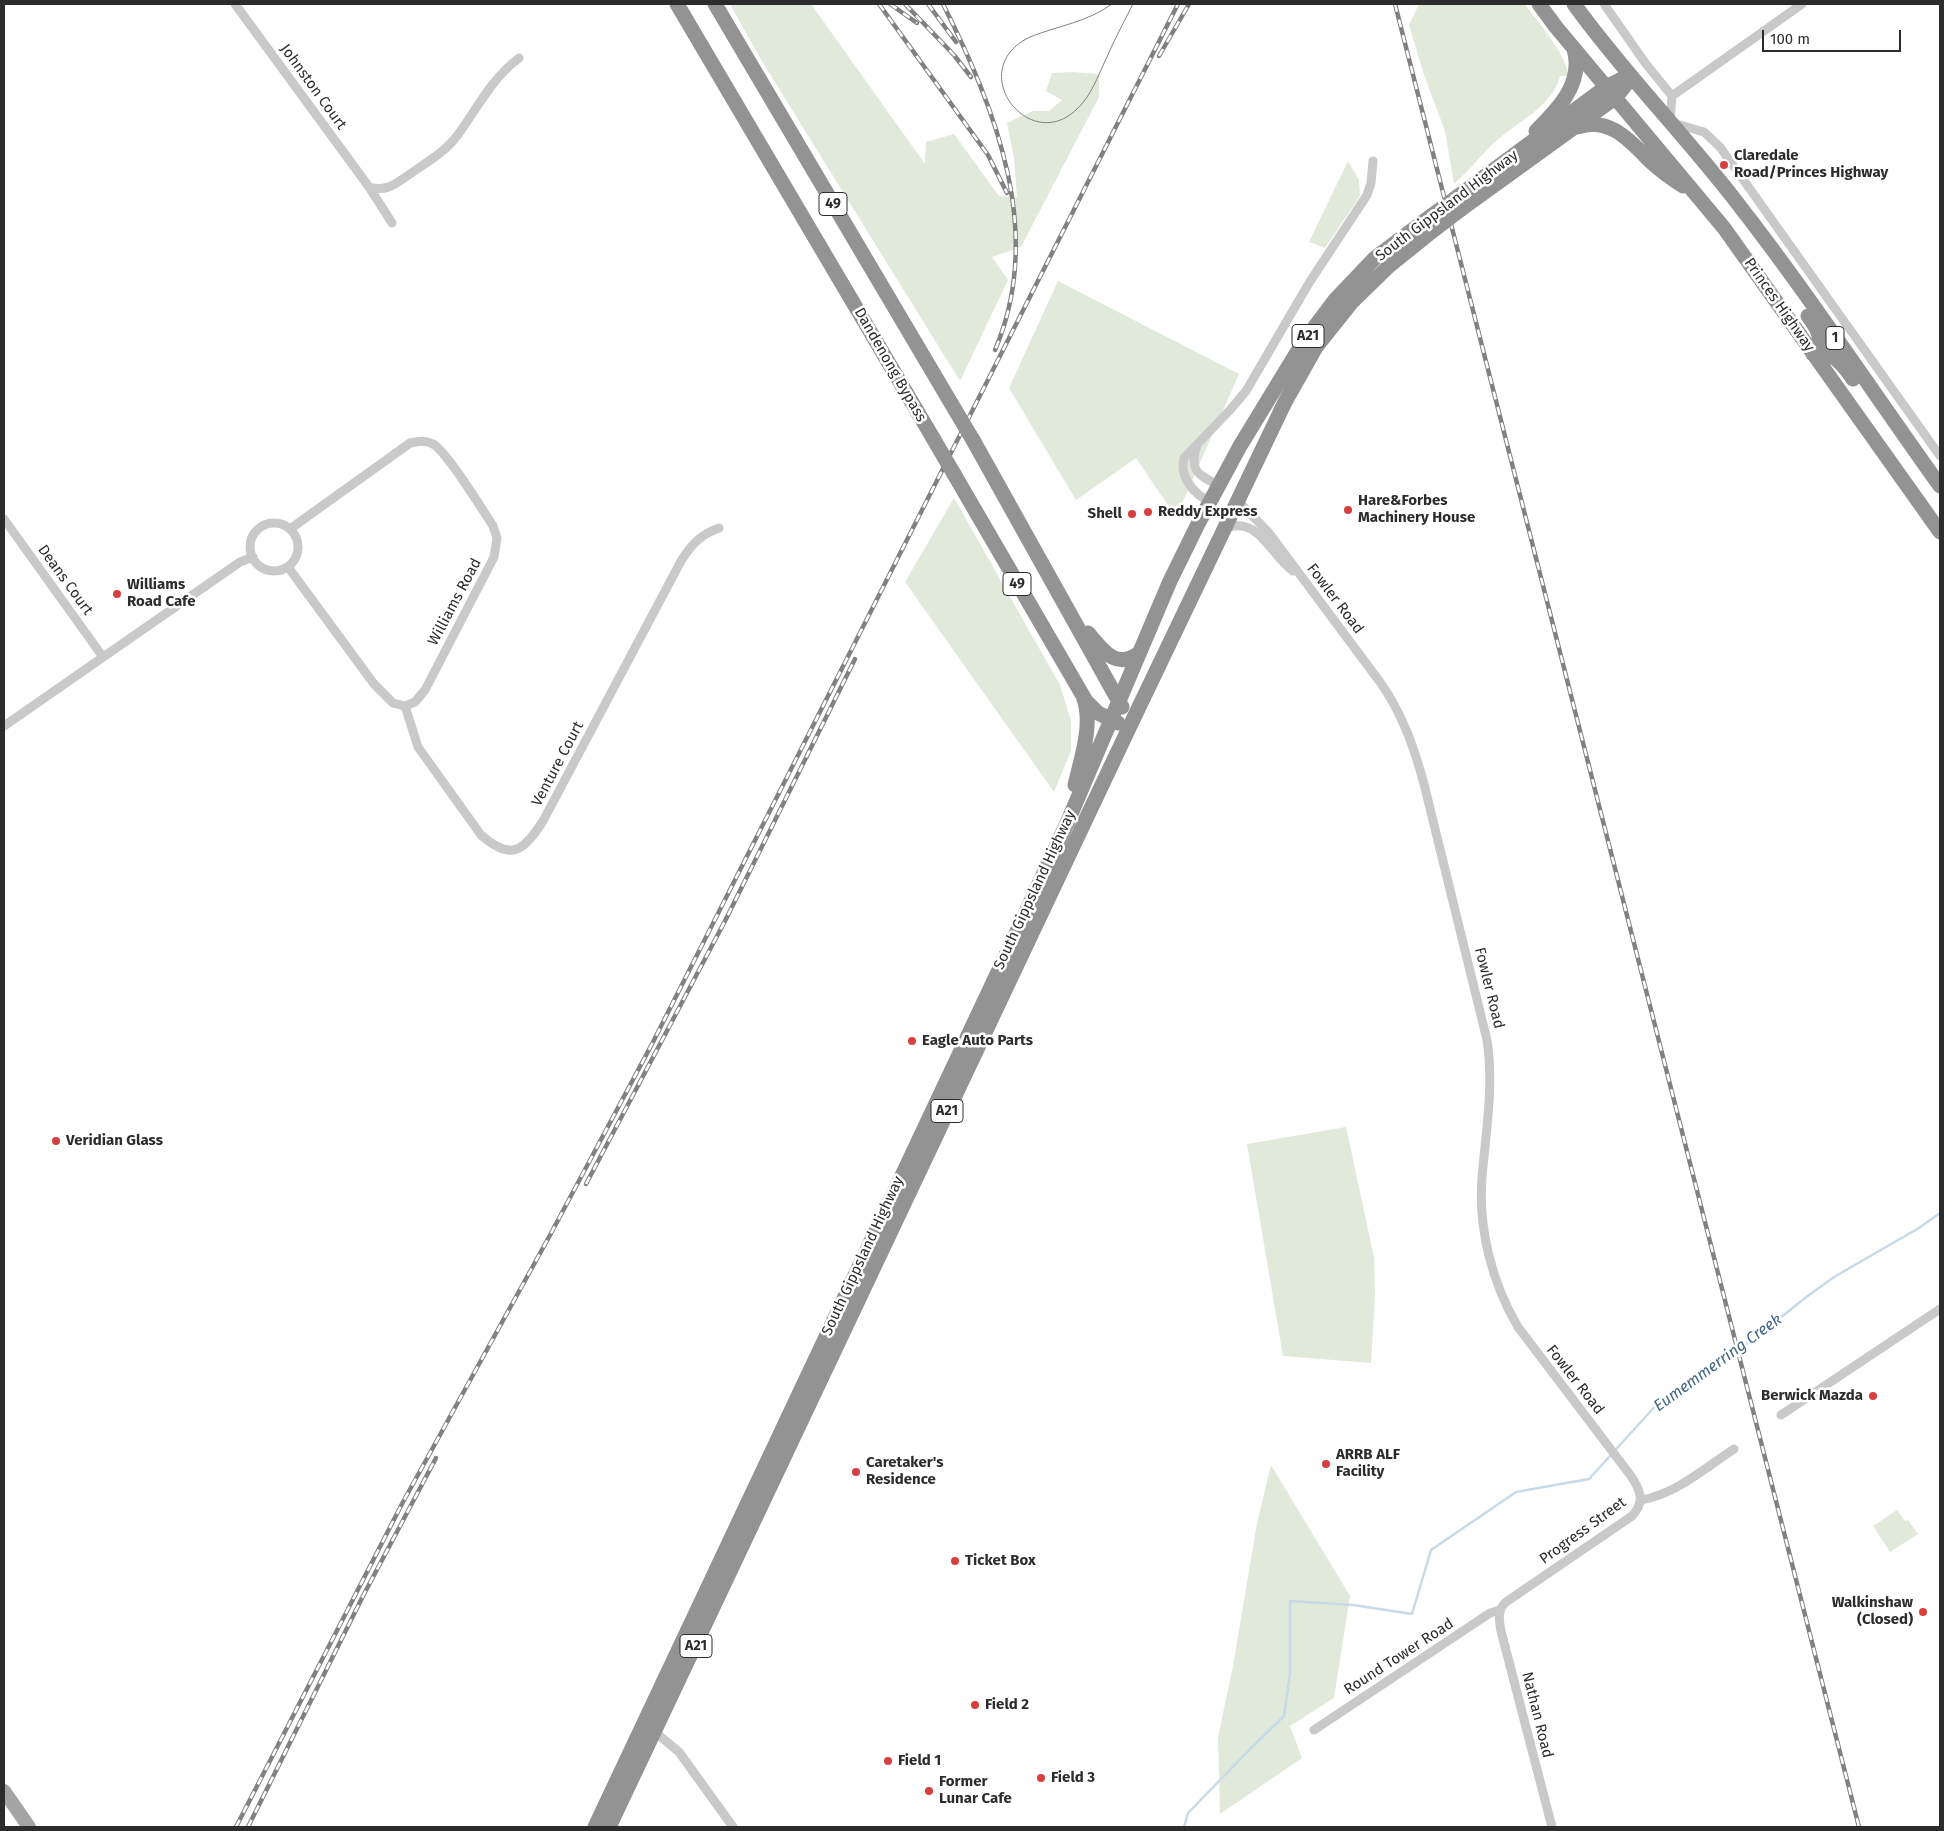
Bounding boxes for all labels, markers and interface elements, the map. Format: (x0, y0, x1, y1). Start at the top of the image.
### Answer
scale bar (1764, 20, 1903, 52)
text: 100 m (1770, 30, 1810, 48)
street label: Johnston Court (276, 41, 350, 133)
street label: South Gippsland Highway (1372, 147, 1522, 265)
place label: Claredale Road/Princes Highway (1734, 147, 1888, 182)
marker: Claredale Road/Princes Highway (1718, 159, 1730, 171)
road number: 49 (819, 192, 847, 215)
street label: Princes Highway (1740, 255, 1818, 355)
street label: Dandenong Bypass (850, 305, 930, 425)
road number: A21 (1292, 324, 1324, 348)
road number: 1 (1826, 326, 1844, 349)
place label: Hare&Forbes Machinery House (1358, 492, 1475, 527)
place label: Reddy Express (1158, 503, 1257, 521)
marker: Hare&Forbes Machinery House (1342, 504, 1354, 516)
place label: Shell (1088, 505, 1122, 523)
marker: Reddy Express (1142, 506, 1154, 518)
marker: Shell (1126, 508, 1138, 520)
street label: Deans Court (33, 541, 97, 619)
street label: Williams Road (424, 555, 486, 649)
street label: Fowler Road (1303, 560, 1367, 638)
road number: 49 (1003, 572, 1031, 596)
place label: Williams Road Cafe (127, 576, 196, 611)
marker: Williams Road Cafe (111, 588, 123, 600)
street label: Venture Court (528, 719, 588, 809)
street label: South Gippsland Highway (990, 808, 1080, 972)
street label: Fowler Road (1470, 945, 1508, 1031)
place label: Eagle Auto Parts (922, 1032, 1033, 1050)
marker: Eagle Auto Parts (906, 1035, 918, 1047)
road number: A21 (931, 1100, 963, 1122)
place label: Veridian Glass (66, 1132, 163, 1150)
marker: Veridian Glass (50, 1135, 62, 1147)
street label: South Gippsland Highway (818, 1174, 908, 1338)
water label: Eumemmerring Creek (1650, 1310, 1786, 1416)
street label: Fowler Road (1542, 1342, 1608, 1418)
place label: Berwick Mazda (1761, 1387, 1863, 1405)
marker: Berwick Mazda (1867, 1390, 1879, 1402)
place label: ARRB ALF Facility (1336, 1446, 1400, 1481)
place label: Caretaker's Residence (866, 1454, 944, 1489)
marker: ARRB ALF Facility (1320, 1458, 1332, 1470)
marker: Caretaker's Residence (850, 1466, 862, 1478)
street label: Progress Street (1536, 1494, 1630, 1568)
place label: Ticket Box (965, 1552, 1036, 1570)
marker: Ticket Box (949, 1555, 961, 1567)
place label: Walkinshaw (Closed) (1832, 1594, 1913, 1629)
marker: Walkinshaw (Closed) (1917, 1606, 1929, 1618)
street label: Round Tower Road (1341, 1615, 1457, 1699)
road number: A21 (680, 1634, 712, 1658)
street label: Nathan Road (1518, 1670, 1556, 1760)
place label: Field 2 (985, 1696, 1029, 1714)
marker: Field 2 (969, 1699, 981, 1711)
place label: Field 1 (898, 1752, 941, 1770)
marker: Field 1 (882, 1755, 894, 1767)
place label: Field 3 (1051, 1769, 1095, 1787)
marker: Field 3 (1035, 1772, 1047, 1784)
place label: Former Lunar Cafe (939, 1773, 1012, 1808)
marker: Former Lunar Cafe (923, 1785, 935, 1797)

